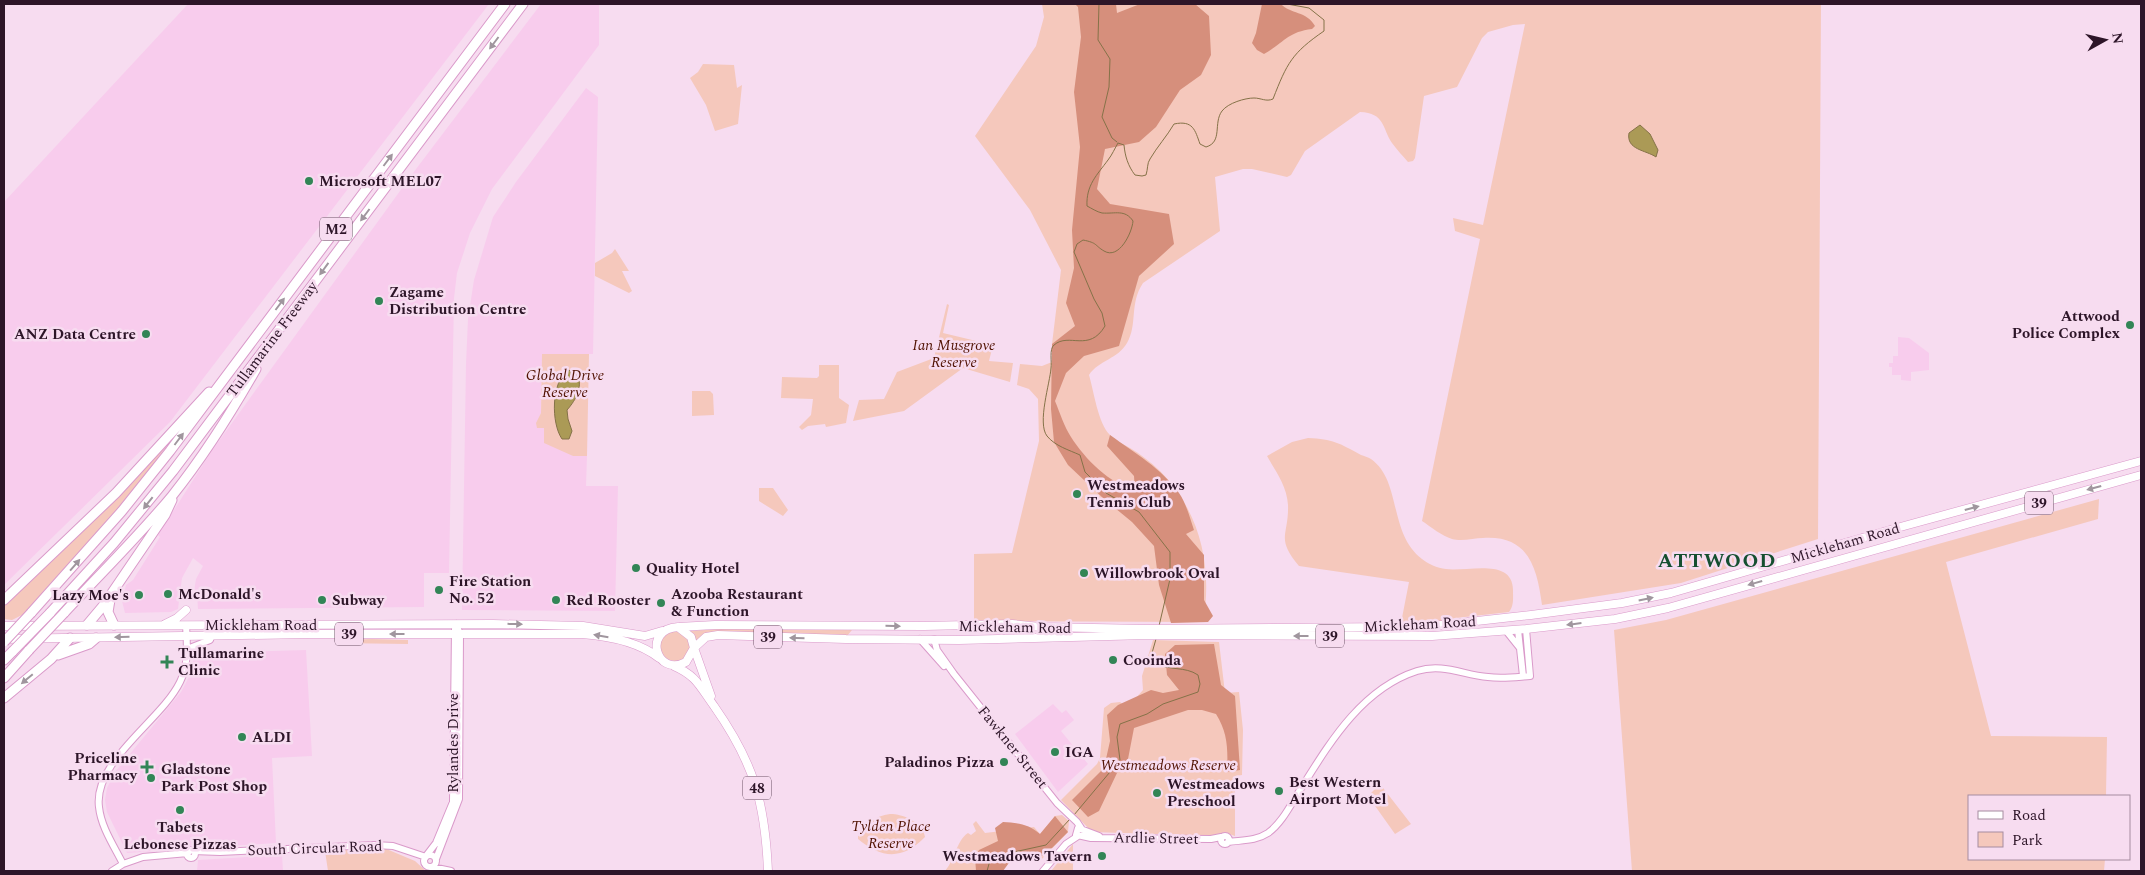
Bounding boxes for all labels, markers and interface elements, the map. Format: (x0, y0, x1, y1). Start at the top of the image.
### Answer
north arrow (2080, 15, 2130, 65)
text: N (2106, 31, 2129, 45)
one-way arrow (488, 36, 499, 49)
one-way arrow (382, 154, 393, 167)
place label: Microsoft MEL07 (319, 170, 442, 193)
marker: Microsoft MEL07 (303, 175, 315, 187)
one-way arrow (359, 208, 370, 221)
road number: M2 (320, 218, 352, 240)
one-way arrow (319, 262, 329, 276)
street label: Tullamarine Freeway (221, 276, 324, 402)
place label: Zagame Distribution Centre (389, 281, 526, 321)
marker: Zagame Distribution Centre (373, 295, 385, 307)
one-way arrow (275, 297, 285, 311)
place label: Attwood Police Complex (2012, 305, 2120, 345)
marker: Attwood Police Complex (2124, 319, 2136, 331)
place label: ANZ Data Centre (14, 323, 136, 346)
marker: ANZ Data Centre (140, 328, 152, 340)
park label: Ian Musgrove Reserve (913, 334, 996, 374)
park label: Global Drive Reserve (526, 364, 604, 404)
one-way arrow (174, 432, 184, 446)
place label: Westmeadows Tennis Club (1087, 474, 1185, 514)
one-way arrow (2087, 484, 2102, 492)
marker: Westmeadows Tennis Club (1071, 488, 1083, 500)
road number: 39 (2025, 492, 2053, 514)
one-way arrow (143, 496, 154, 509)
one-way arrow (1964, 503, 1979, 511)
street label: Mickleham Road (1788, 517, 1902, 570)
district label: ATTWOOD (1658, 546, 1776, 576)
place label: Quality Hotel (646, 557, 740, 580)
one-way arrow (70, 558, 81, 571)
marker: Quality Hotel (630, 562, 642, 574)
place label: Willowbrook Oval (1094, 562, 1220, 585)
marker: Willowbrook Oval (1078, 567, 1090, 579)
place label: Fire Station No. 52 (449, 570, 531, 610)
one-way arrow (1748, 580, 1763, 588)
place label: McDonald's (178, 583, 261, 606)
place label: Azooba Restaurant & Function (671, 583, 803, 623)
place label: Lazy Moe's (52, 584, 129, 607)
marker: Fire Station No. 52 (433, 584, 445, 596)
marker: McDonald's (162, 588, 174, 600)
marker: Lazy Moe's (133, 589, 145, 601)
place label: Subway (332, 589, 385, 612)
place label: Red Rooster (566, 589, 651, 612)
marker: Subway (316, 594, 328, 606)
marker: Red Rooster (550, 594, 562, 606)
one-way arrow (1639, 594, 1655, 602)
marker: Azooba Restaurant & Function (655, 597, 667, 609)
street label: Mickleham Road (1363, 610, 1477, 639)
street label: Mickleham Road (205, 614, 317, 637)
street label: Mickleham Road (958, 615, 1071, 640)
one-way arrow (507, 620, 523, 628)
one-way arrow (1566, 620, 1582, 628)
road number: 39 (335, 622, 363, 646)
one-way arrow (885, 622, 901, 630)
road number: 39 (1316, 624, 1344, 648)
road number: 39 (754, 626, 782, 649)
one-way arrow (389, 630, 405, 638)
one-way arrow (593, 632, 609, 640)
one-way arrow (1293, 632, 1309, 640)
one-way arrow (113, 634, 129, 642)
one-way arrow (789, 634, 805, 642)
place label: Tullamarine Clinic (178, 642, 264, 682)
place label: Cooinda (1123, 649, 1181, 672)
marker: Cooinda (1107, 654, 1119, 666)
marker: Tullamarine Clinic (160, 655, 174, 669)
one-way arrow (21, 673, 34, 684)
street label: Rylandes Drive (442, 693, 465, 793)
street label: Fawkner Street (972, 701, 1053, 794)
place label: ALDI (252, 726, 292, 749)
marker: ALDI (236, 731, 248, 743)
place label: IGA (1065, 741, 1094, 764)
marker: IGA (1049, 746, 1061, 758)
place label: Priceline Pharmacy (68, 747, 138, 787)
place label: Paladinos Pizza (884, 751, 994, 774)
park label: Westmeadows Reserve (1100, 754, 1236, 777)
marker: Paladinos Pizza (998, 756, 1010, 768)
place label: Gladstone Park Post Shop (161, 758, 267, 798)
marker: Priceline Pharmacy (141, 761, 153, 773)
place label: Best Western Airport Motel (1289, 771, 1386, 811)
marker: Gladstone Park Post Shop (145, 772, 157, 784)
place label: Westmeadows Preschool (1167, 773, 1265, 813)
road number: 48 (743, 776, 771, 800)
marker: Best Western Airport Motel (1273, 785, 1285, 797)
marker: Westmeadows Preschool (1151, 787, 1163, 799)
legend (1968, 795, 2130, 860)
marker: Tabets Lebonese Pizzas (174, 804, 186, 816)
text: Road (2012, 804, 2046, 827)
park label: Tylden Place Reserve (851, 815, 931, 855)
place label: Tabets Lebonese Pizzas (123, 816, 237, 856)
street label: Ardlie Street (1113, 826, 1199, 851)
text: Park (2012, 829, 2043, 852)
street label: South Circular Road (247, 835, 383, 862)
place label: Westmeadows Tavern (942, 845, 1092, 868)
marker: Westmeadows Tavern (1096, 850, 1108, 862)

